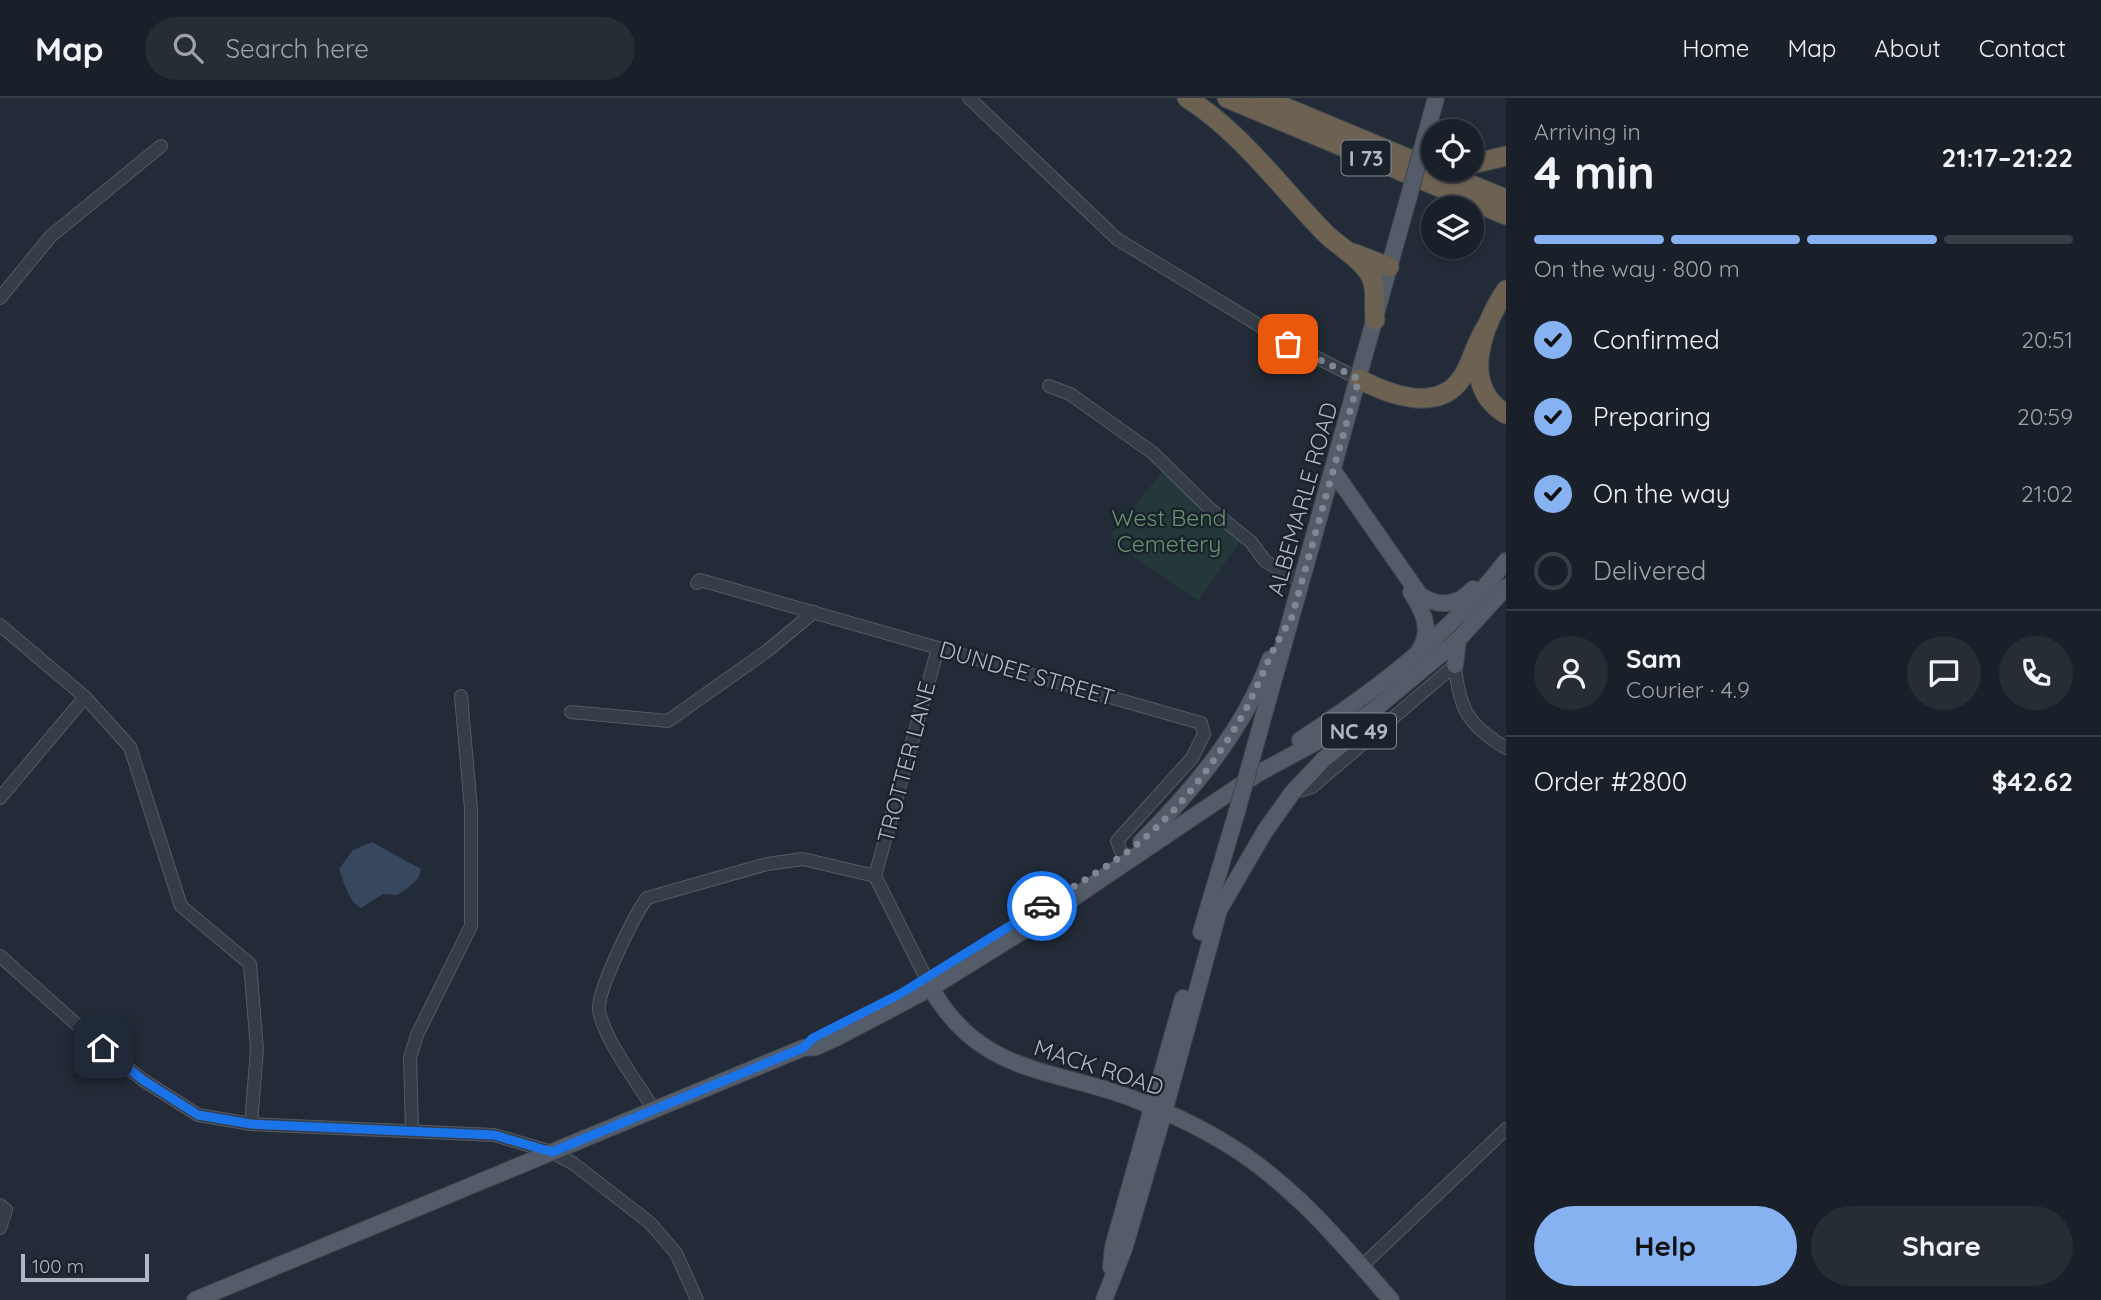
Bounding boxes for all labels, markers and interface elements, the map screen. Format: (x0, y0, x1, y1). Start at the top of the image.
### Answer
search box (145, 17, 635, 80)
text: Map (35, 28, 103, 69)
icon: search (169, 29, 207, 67)
text: Search here (225, 32, 369, 65)
text: Home (1682, 33, 1749, 63)
text: Map (1787, 33, 1836, 63)
text: About (1874, 33, 1941, 63)
text: Contact (1979, 33, 2066, 63)
text: Arriving in (1534, 117, 1641, 146)
map controls (1421, 119, 1484, 259)
button: locate (1421, 119, 1484, 182)
road number: I 73 (1342, 140, 1390, 176)
text: 21:17–21:22 (1942, 141, 2073, 174)
text: 4 min (1534, 143, 1655, 201)
button: layers (1421, 196, 1484, 259)
text: On the way · 800 m (1534, 254, 1740, 283)
pin (1258, 314, 1318, 374)
icon: check (1534, 321, 1572, 359)
text: Confirmed (1593, 323, 1720, 356)
icon: bag (1269, 325, 1307, 363)
text: 20:51 (2021, 325, 2073, 354)
icon: check (1534, 398, 1572, 436)
street label: ALBEMARLE ROAD (1260, 399, 1344, 599)
text: Preparing (1593, 400, 1711, 433)
text: 20:59 (2017, 402, 2073, 431)
icon: check (1534, 475, 1572, 513)
text: On the way (1593, 477, 1731, 510)
text: 21:02 (2021, 479, 2073, 508)
park label: West Bend Cemetery (1112, 503, 1226, 558)
text: Delivered (1593, 554, 1706, 587)
street label: DUNDEE STREET (936, 634, 1118, 712)
button: person (1534, 636, 1608, 710)
button: chat (1907, 636, 1981, 710)
button: phone (1999, 636, 2073, 710)
text: Sam (1626, 642, 1682, 675)
text: Courier · 4.9 (1626, 675, 1750, 704)
street label: TROTTER LANE (870, 678, 942, 846)
road number: NC 49 (1322, 714, 1396, 748)
text: Order #2800 (1534, 765, 1687, 798)
text: $42.62 (1992, 765, 2073, 798)
courier (1007, 871, 1077, 941)
icon: car (1023, 887, 1061, 925)
pin (73, 1018, 133, 1078)
icon: home (84, 1029, 122, 1067)
street label: MACK ROAD (1030, 1032, 1168, 1102)
button: Help (1534, 1206, 1797, 1286)
button: Share (1811, 1206, 2073, 1286)
scale bar (21, 1251, 149, 1283)
text: 100 m (32, 1254, 84, 1278)

